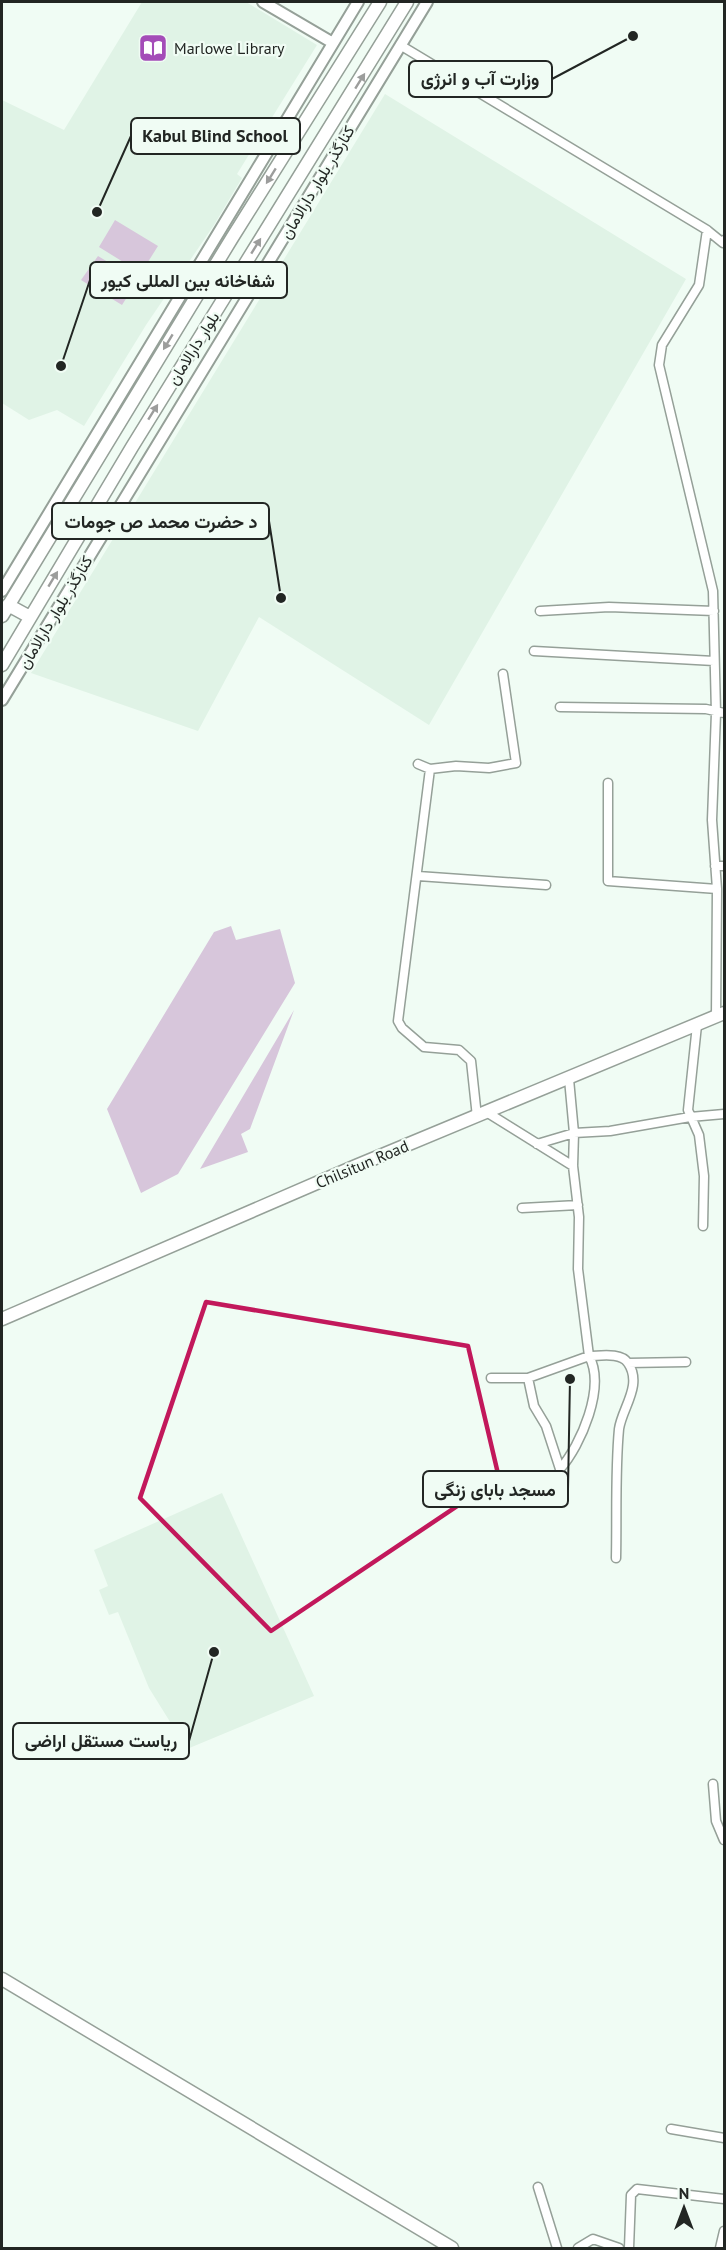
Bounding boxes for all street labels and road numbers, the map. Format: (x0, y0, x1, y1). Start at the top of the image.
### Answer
street label: کنارگذر بلوار دارالامان (275, 122, 360, 243)
street label: بلوار دارالامان (163, 308, 224, 389)
street label: کنارگذر بلوار دارالامان (13, 552, 98, 673)
street label: Chilsitun Road (313, 1135, 411, 1193)

